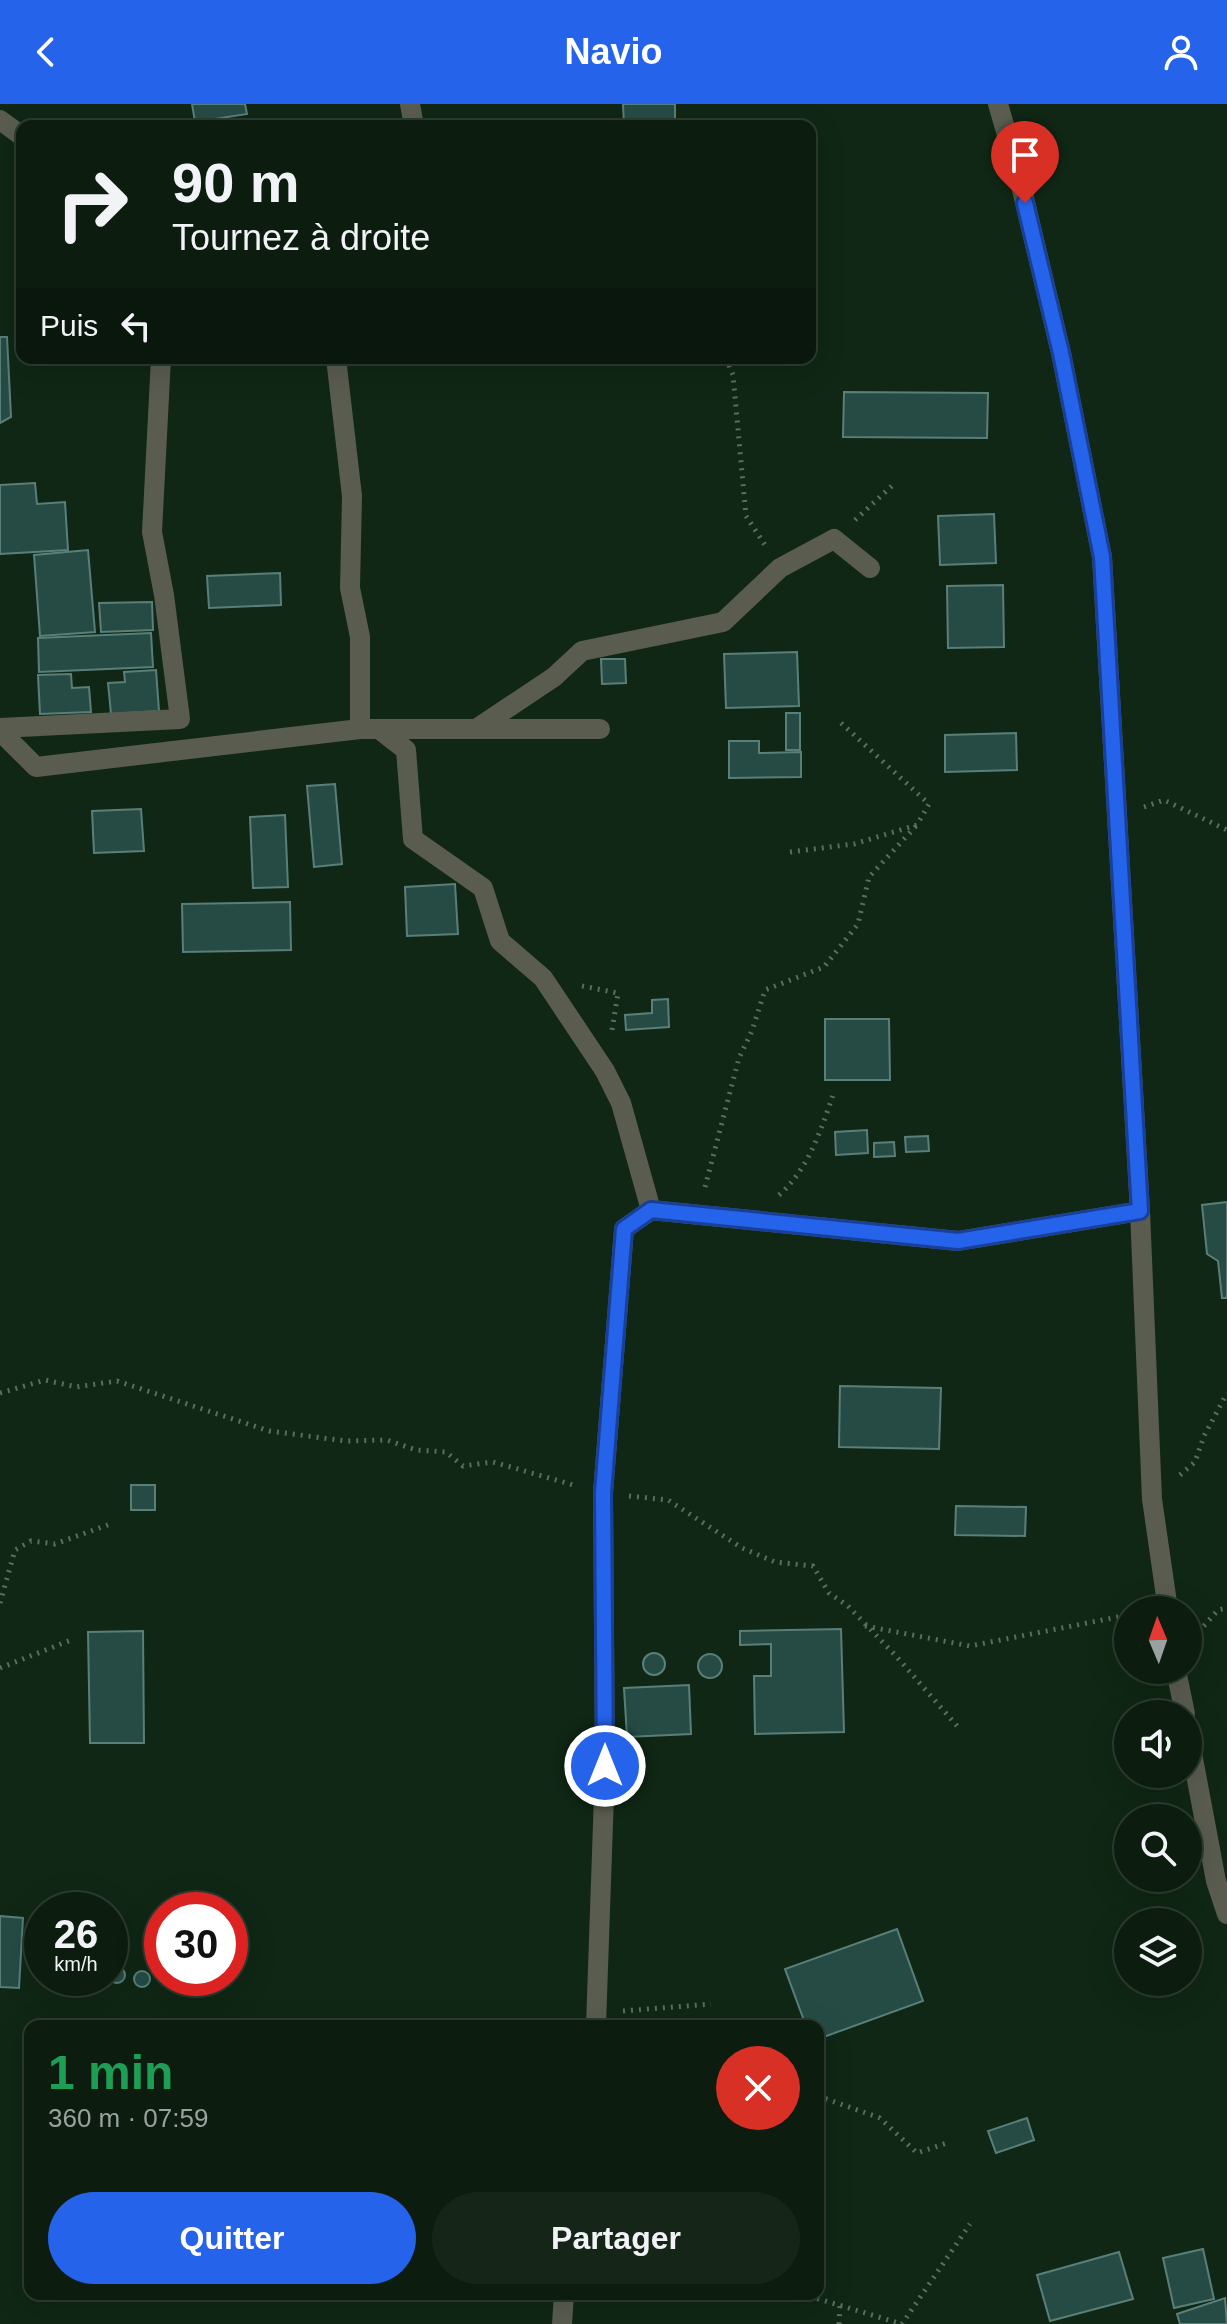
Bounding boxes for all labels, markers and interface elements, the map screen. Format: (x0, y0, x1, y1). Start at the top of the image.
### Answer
icon: back (24, 30, 68, 74)
icon: person (1159, 30, 1203, 74)
text: Navio (564, 31, 663, 72)
pin (991, 121, 1059, 203)
icon: arrive (1003, 133, 1047, 177)
text: 90 m (172, 151, 300, 214)
icon: right (40, 152, 144, 256)
text: Tournez à droite (172, 217, 430, 258)
icon: left (114, 304, 158, 348)
text: Puis (40, 309, 98, 342)
north arrow (1114, 1596, 1202, 1684)
map controls (1114, 1596, 1202, 1996)
button: sound (1114, 1700, 1202, 1788)
position arrow (563, 1724, 647, 1808)
button: search (1114, 1804, 1202, 1892)
speed limit sign: 30 (144, 1892, 248, 1996)
button: layers (1114, 1908, 1202, 1996)
text: 26 (54, 1912, 98, 1956)
text: km/h (54, 1953, 98, 1975)
text: 1 min (48, 2046, 173, 2099)
button: close (716, 2046, 800, 2130)
text: 360 m · 07:59 (48, 2103, 208, 2133)
button: Quitter (48, 2192, 416, 2284)
button: Partager (432, 2192, 800, 2284)

